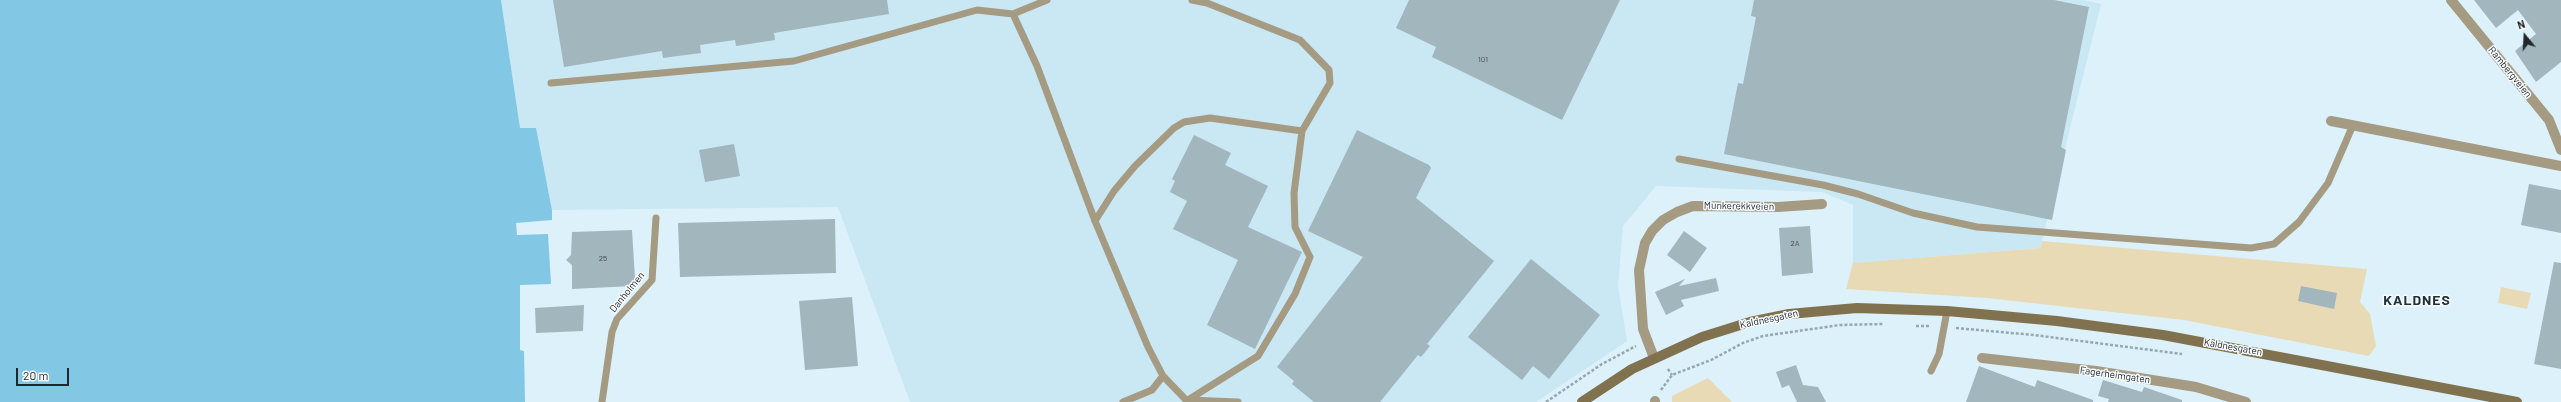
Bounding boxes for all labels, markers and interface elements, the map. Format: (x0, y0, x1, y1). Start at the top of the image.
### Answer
north arrow (2505, 16, 2545, 56)
text: N (2516, 17, 2527, 31)
street label: Rambergveien (2486, 44, 2534, 100)
house number: 101 (1478, 54, 1488, 64)
street label: Munkerekkveien (1704, 199, 1774, 213)
house number: 2A (1790, 238, 1800, 248)
house number: 25 (599, 253, 607, 263)
street label: Danholmen (607, 269, 647, 315)
district label: KALDNES (2383, 292, 2451, 308)
street label: Kaldnesgaten (1739, 307, 1799, 331)
street label: Kaldnesgaten (2203, 336, 2263, 358)
scale bar (18, 360, 71, 386)
street label: Fagerheimgaten (2079, 364, 2151, 386)
text: 20 m (23, 368, 49, 382)

